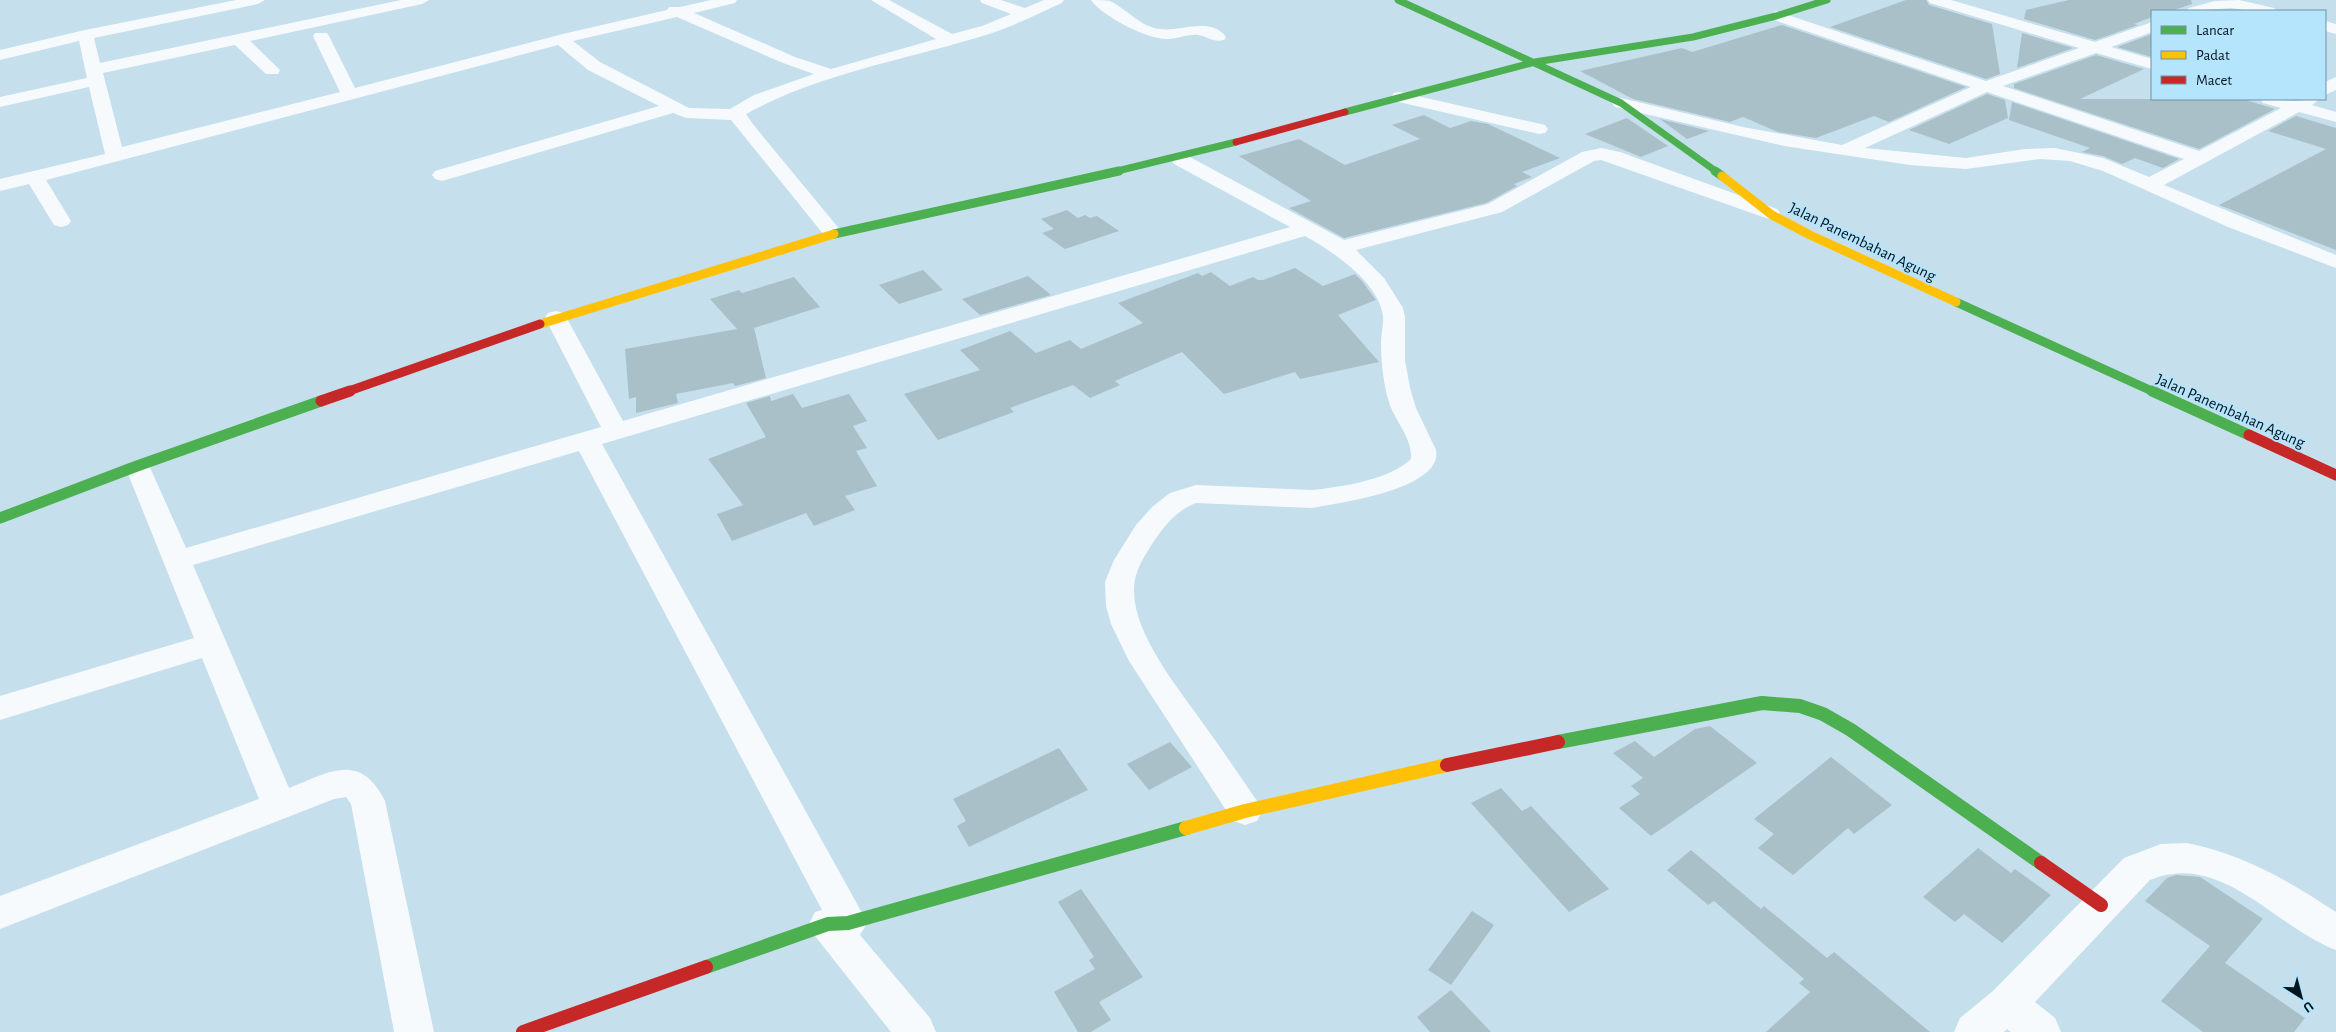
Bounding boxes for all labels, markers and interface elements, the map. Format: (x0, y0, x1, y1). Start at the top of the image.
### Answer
legend (2151, 10, 2326, 100)
text: Lancar (2196, 23, 2234, 38)
text: Padat (2196, 48, 2230, 63)
text: Macet (2196, 73, 2232, 88)
street label: Jalan Panembahan Agung (1787, 199, 1939, 284)
street label: Jalan Panembahan Agung (2154, 371, 2307, 451)
north arrow (2276, 972, 2326, 1022)
text: U (2300, 998, 2316, 1015)

